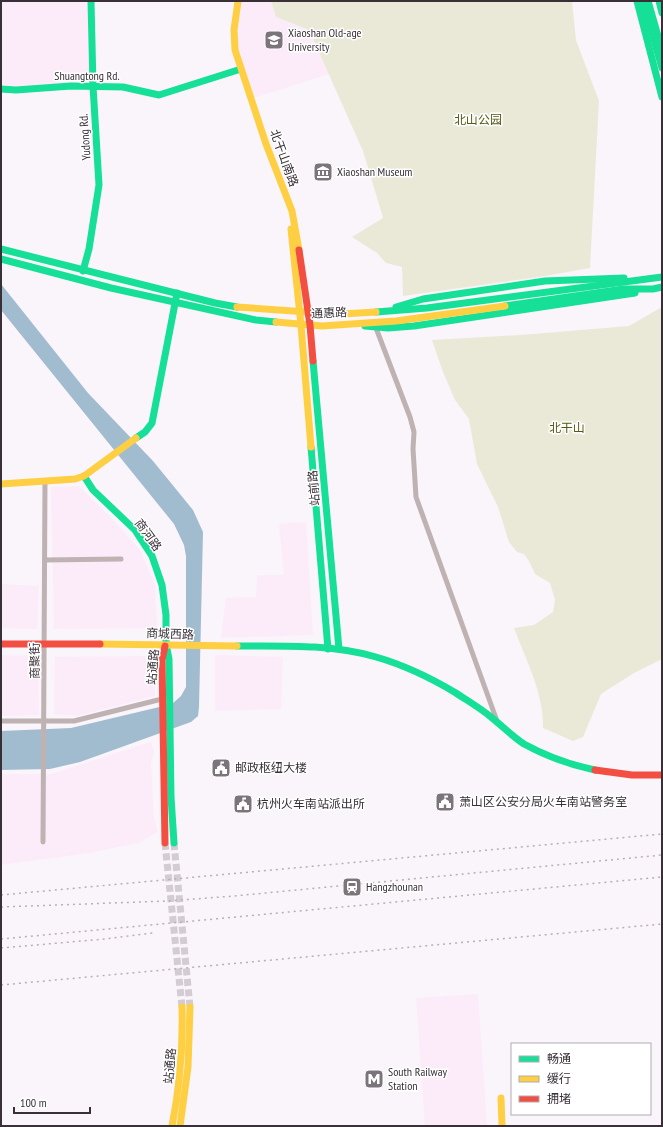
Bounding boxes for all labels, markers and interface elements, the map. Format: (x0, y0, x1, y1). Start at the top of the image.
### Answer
place label: Xiaoshan Old-age University (288, 25, 362, 54)
school or university icon: Xiaoshan Old-age University (263, 29, 285, 51)
street label: Shuangtong Rd. (54, 68, 120, 83)
park label: 北山公园 (454, 112, 502, 127)
street label: Yudong Rd. (75, 113, 94, 161)
street label: 北干山南路 (267, 127, 302, 189)
museum icon: Xiaoshan Museum (312, 161, 334, 183)
place label: Xiaoshan Museum (337, 164, 413, 179)
street label: 通惠路 (311, 304, 347, 321)
park label: 北干山 (549, 420, 585, 435)
street label: 站前路 (304, 469, 323, 507)
street label: 商河路 (132, 516, 165, 554)
street label: 商城西路 (146, 625, 194, 642)
street label: 商聚街 (27, 643, 42, 679)
street label: 站通路 (143, 648, 162, 686)
public building icon: 邮政枢纽大楼 (210, 757, 232, 779)
place label: 邮政枢纽大楼 (235, 760, 307, 775)
public building icon: 萧山区公安分局火车南站警务室 (434, 791, 456, 813)
public building icon: 杭州火车南站派出所 (232, 793, 254, 815)
place label: 萧山区公安分局火车南站警务室 (459, 794, 627, 809)
place label: 杭州火车南站派出所 (257, 796, 365, 811)
station icon: Hangzhounan (341, 876, 363, 898)
place label: Hangzhounan (366, 879, 423, 894)
legend (511, 1043, 651, 1115)
street label: 站通路 (160, 1047, 179, 1085)
text: 畅通 (547, 1051, 571, 1066)
place label: South Railway Station (388, 1064, 447, 1093)
metro station icon: South Railway Station (363, 1068, 385, 1090)
text: 缓行 (547, 1071, 571, 1086)
scale bar (14, 1089, 90, 1115)
text: 拥堵 (547, 1091, 571, 1106)
text: 100 m (20, 1095, 47, 1110)

